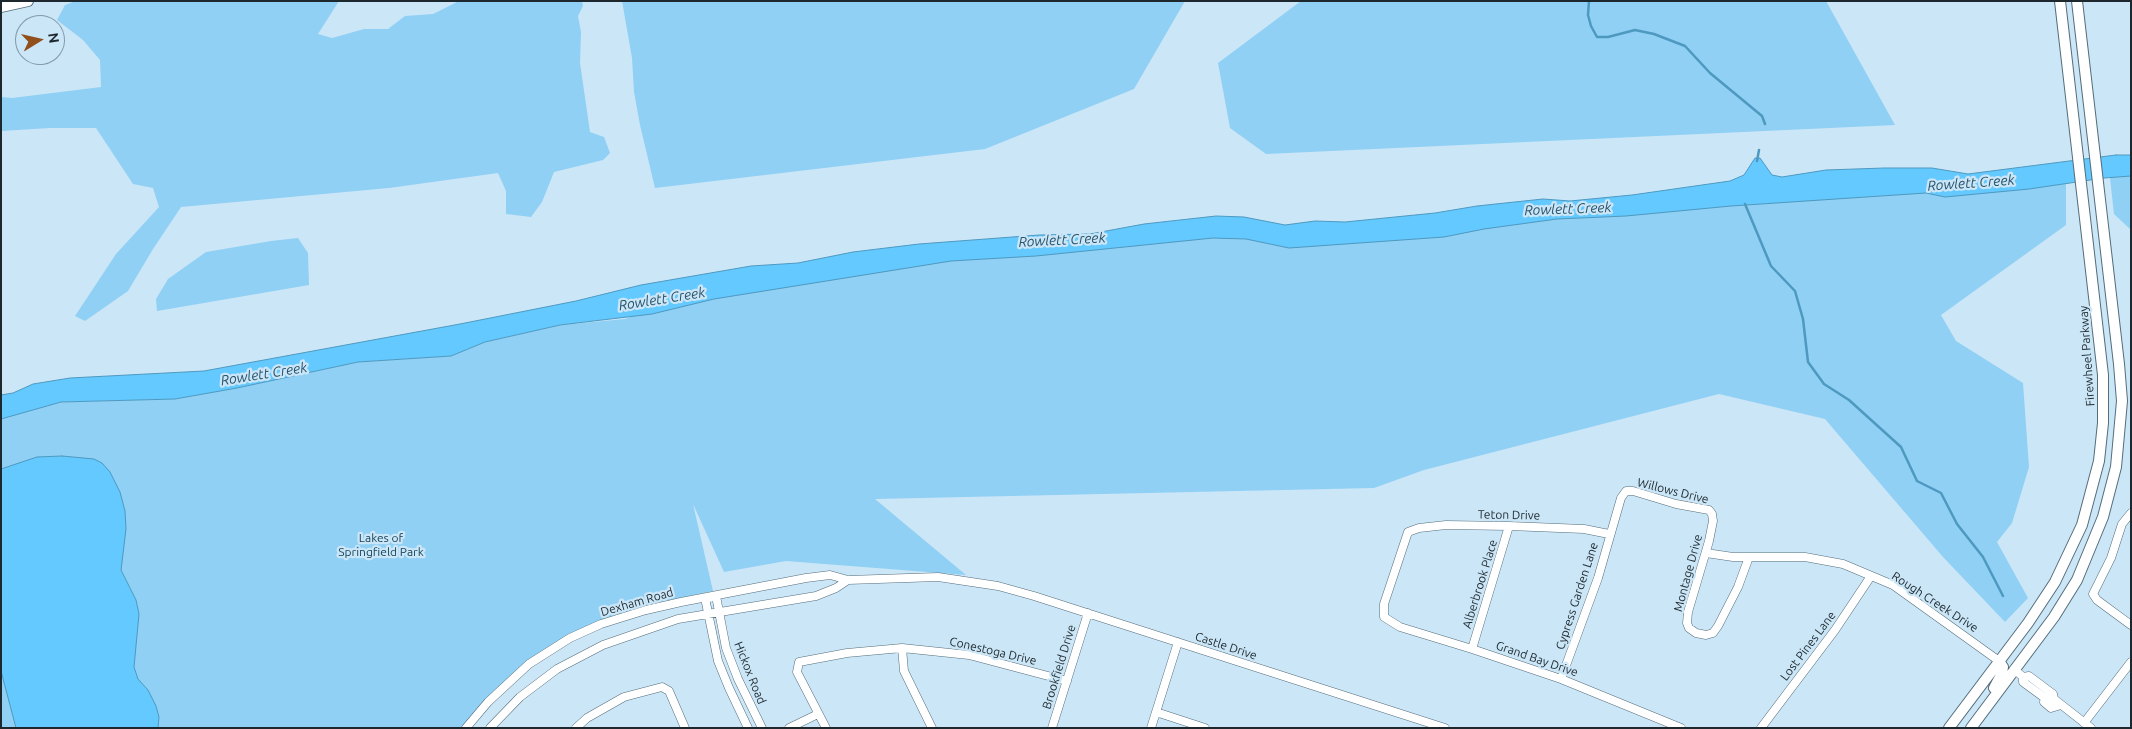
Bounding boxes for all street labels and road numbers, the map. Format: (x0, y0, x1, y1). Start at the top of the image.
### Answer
street label: Firewheel Parkway (2076, 305, 2098, 407)
street label: Willows Drive (1636, 475, 1710, 507)
street label: Teton Drive (1478, 507, 1540, 523)
street label: Montage Drive (1671, 533, 1705, 613)
street label: Alberbrook Place (1460, 538, 1500, 630)
street label: Cypress Garden Lane (1553, 540, 1601, 652)
street label: Rough Creek Drive (1889, 569, 1981, 635)
street label: Dexham Road (599, 585, 675, 619)
street label: Lost Pines Lane (1777, 608, 1839, 684)
street label: Brookfield Drive (1039, 623, 1079, 711)
street label: Castle Drive (1193, 629, 1259, 663)
street label: Conestoga Drive (948, 634, 1038, 668)
street label: Grand Bay Drive (1494, 638, 1580, 680)
street label: Hickox Road (731, 640, 769, 706)

